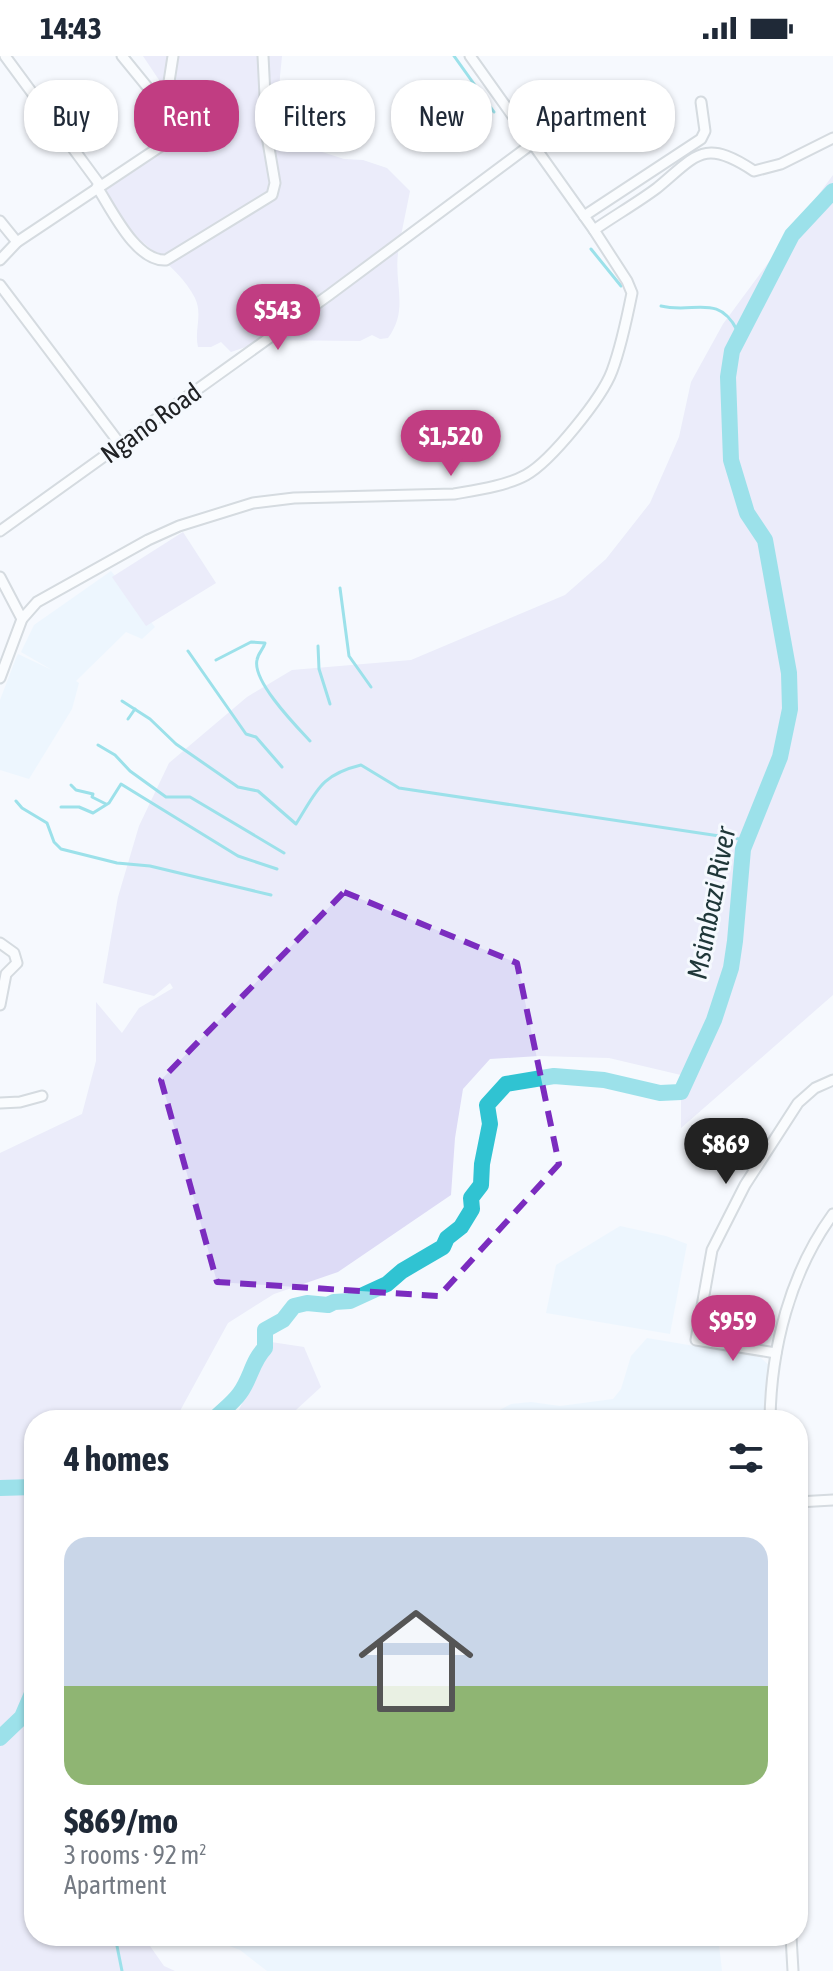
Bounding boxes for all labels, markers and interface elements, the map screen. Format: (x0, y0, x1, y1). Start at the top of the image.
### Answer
text: 14:43 (40, 11, 102, 45)
chip: Buy (24, 80, 118, 152)
chip: Rent (134, 80, 239, 152)
chip: Filters (255, 80, 375, 152)
chip: New (391, 80, 492, 152)
chip: Apartment (508, 80, 675, 152)
pin: $543 (231, 284, 325, 352)
text: $543 (254, 295, 302, 325)
street label: Ngano Road (95, 377, 207, 469)
pin: $1,520 (386, 410, 516, 478)
text: $1,520 (419, 421, 483, 451)
water label: Msimbazi River (681, 822, 742, 982)
pin: $869 (679, 1118, 773, 1186)
text: $869 (702, 1129, 750, 1159)
pin: $959 (686, 1295, 780, 1363)
text: $959 (709, 1306, 757, 1336)
icon: filters (724, 1436, 768, 1480)
text: 4 homes (64, 1439, 169, 1478)
icon: home (344, 1589, 488, 1733)
text: $869/mo (64, 1801, 178, 1840)
text: 3 rooms · 92 m² (64, 1840, 206, 1870)
text: Apartment (64, 1870, 167, 1900)

